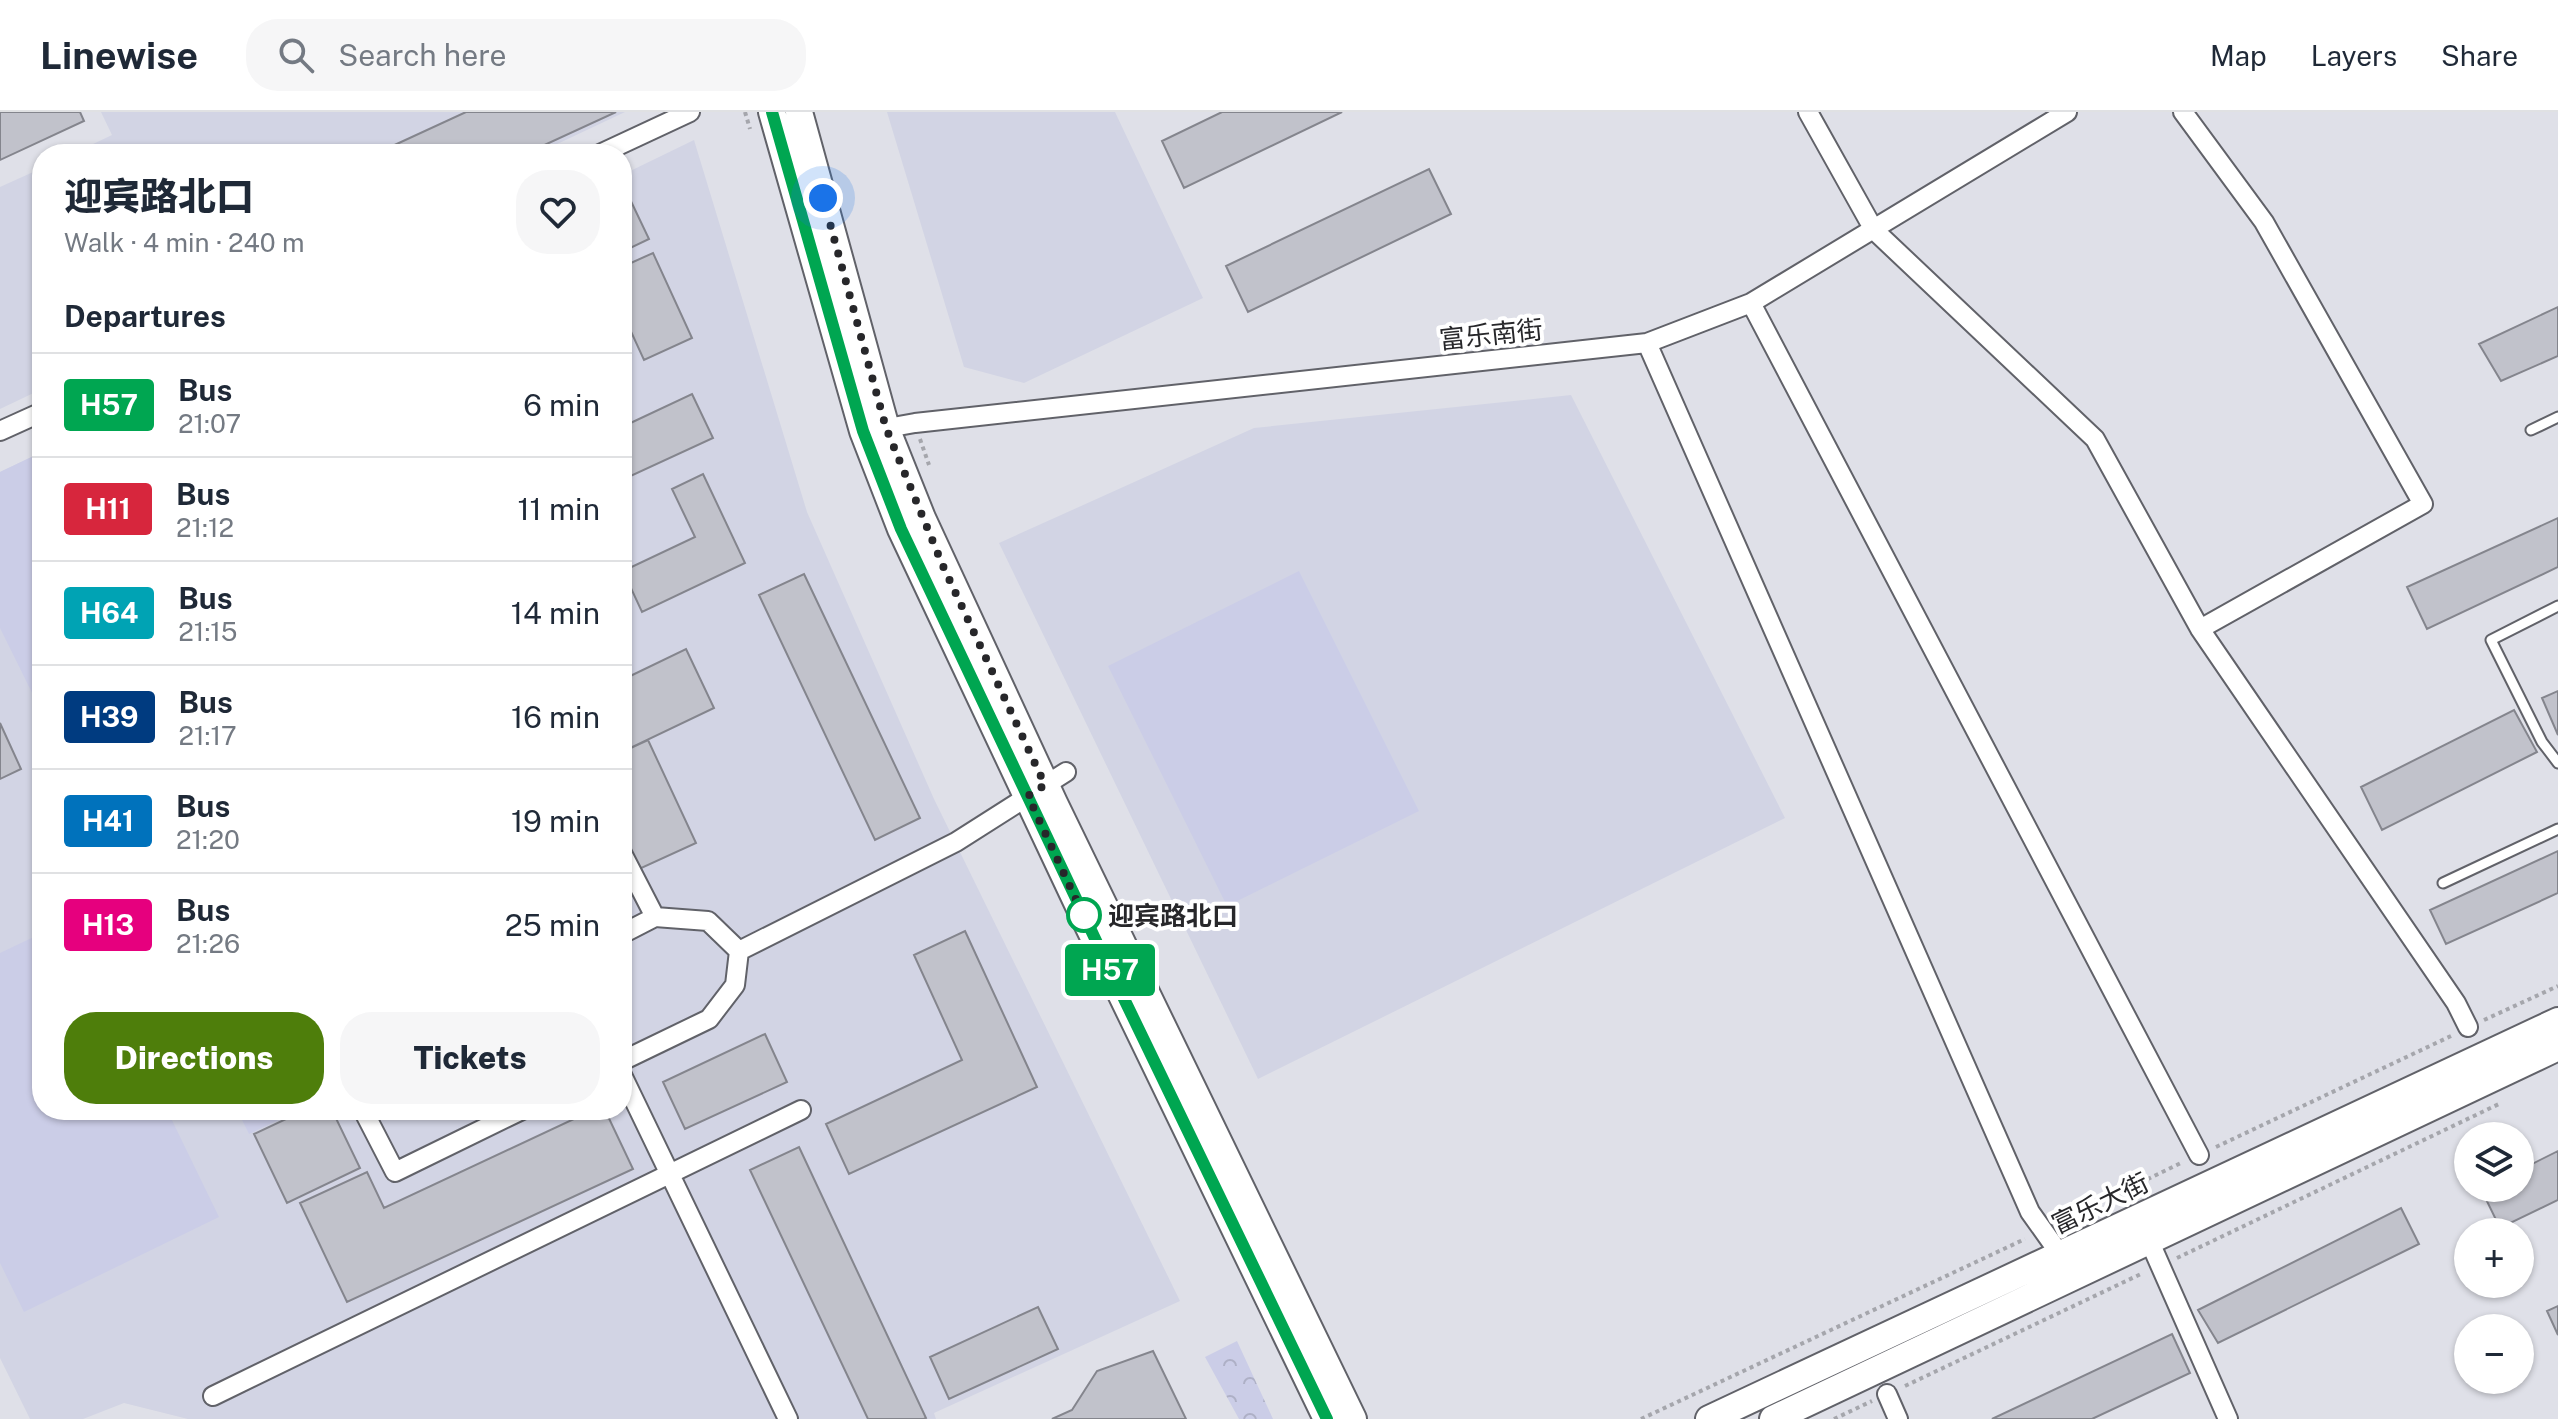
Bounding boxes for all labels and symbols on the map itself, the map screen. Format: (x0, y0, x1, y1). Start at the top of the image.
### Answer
your location (803, 178, 843, 218)
street label: 富乐南街 (1438, 313, 1544, 355)
marker: 迎宾路北口 (1067, 898, 1101, 932)
place label: 迎宾路北口 (1108, 900, 1238, 931)
line badge: H57 (1064, 944, 1156, 996)
street label: 富乐大街 (2046, 1166, 2154, 1240)

